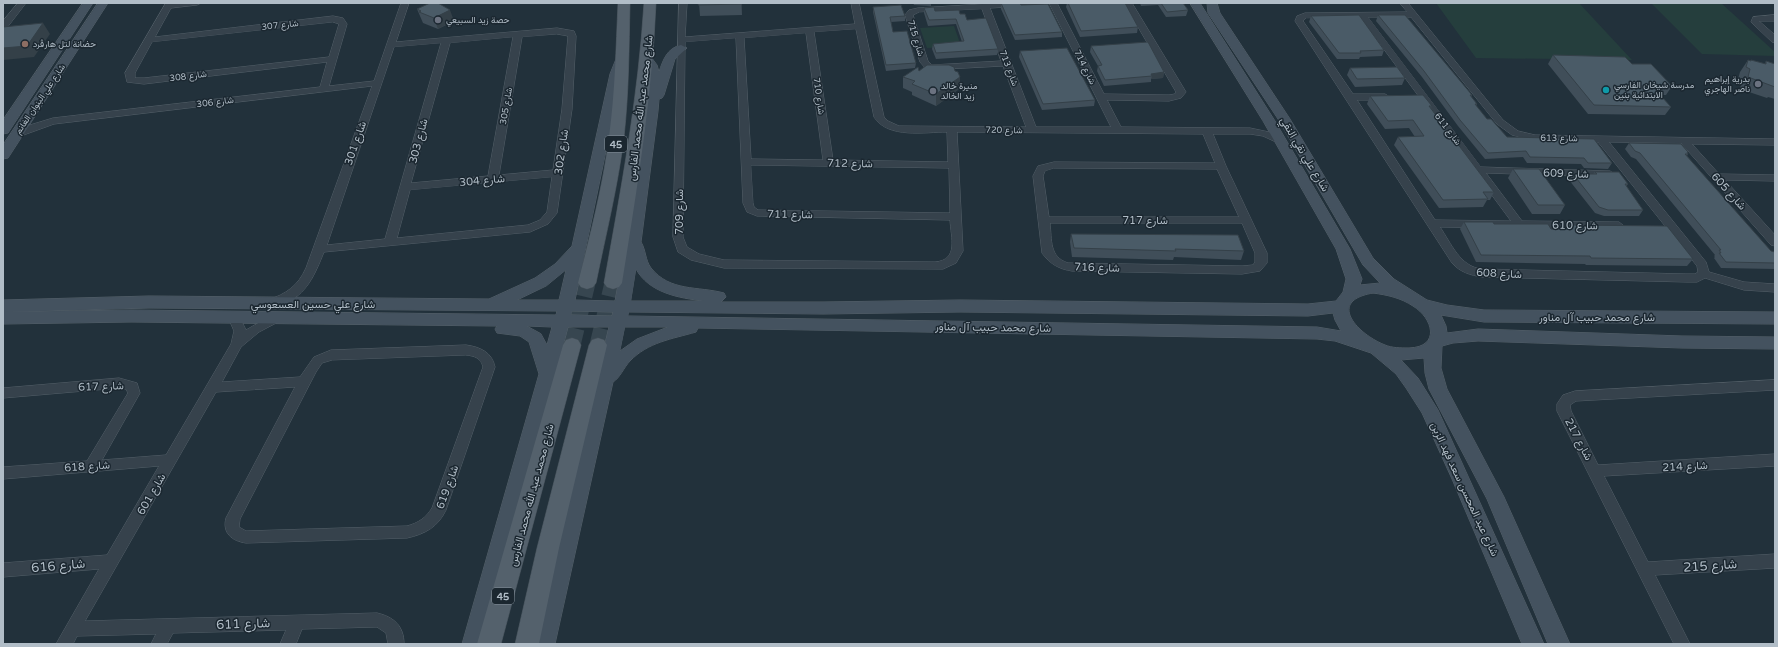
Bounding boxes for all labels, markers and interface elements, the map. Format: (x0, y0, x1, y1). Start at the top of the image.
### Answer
marker: حصة زيد السبيعي (433, 15, 443, 25)
place label: حصة زيد السبيعي (446, 15, 509, 27)
street label: شارع 307 (261, 18, 299, 33)
street label: شارع 715 (905, 19, 926, 58)
street label: شارع محمد عبد الله محمد الفارس (625, 34, 657, 182)
marker: حضانة لتل هارڤرد (20, 39, 30, 49)
place label: حضانة لتل هارڤرد (33, 39, 96, 50)
street label: شارع 714 (1071, 48, 1098, 86)
street label: شارع 713 (997, 49, 1020, 88)
street label: شارع علي البنوان الغانم (13, 62, 69, 137)
street label: شارع 308 (169, 69, 207, 84)
place label: بدرية إبراهيم ناصر الهاجري (1704, 74, 1750, 96)
street label: شارع 710 (810, 77, 827, 115)
marker: بدرية إبراهيم ناصر الهاجري (1753, 79, 1763, 89)
place label: مدرسة شيخان الفارسي الابتدائية بنين (1614, 80, 1694, 101)
place label: منيرة خالد زيد الخالد (941, 81, 978, 102)
marker: مدرسة شيخان الفارسي الابتدائية بنين (1601, 85, 1611, 95)
marker: منيرة خالد زيد الخالد (928, 86, 938, 96)
street label: شارع 305 (498, 87, 515, 125)
street label: شارع 306 (196, 95, 234, 110)
street label: شارع 611 (1432, 111, 1463, 148)
street label: شارع علي نقي النقي (1275, 115, 1332, 196)
street label: شارع 303 (406, 117, 432, 165)
street label: شارع 301 (342, 119, 370, 167)
street label: شارع 720 (985, 125, 1023, 136)
street label: شارع 302 (552, 128, 572, 176)
street label: شارع 613 (1540, 133, 1578, 144)
road number: 45 (605, 136, 627, 152)
street label: شارع 712 (827, 157, 873, 171)
street label: شارع 609 (1543, 166, 1589, 182)
street label: شارع 605 (1708, 170, 1749, 214)
street label: شارع 304 (459, 172, 506, 190)
street label: شارع 709 (673, 189, 687, 235)
street label: شارع 711 (767, 208, 813, 222)
street label: شارع 717 (1122, 214, 1168, 228)
street label: شارع 610 (1552, 219, 1598, 233)
street label: شارع 716 (1074, 260, 1120, 276)
street label: شارع 608 (1476, 266, 1522, 282)
street label: شارع علي حسين العسعوسي (251, 298, 375, 314)
street label: شارع محمد حبيب آل مناور (1538, 311, 1655, 325)
street label: شارع محمد حبيب آل مناور (934, 320, 1051, 336)
street label: شارع 617 (78, 379, 124, 395)
street label: شارع 217 (1561, 416, 1595, 463)
street label: شارع عبد المحسن سعد فهد الزبن (1427, 420, 1502, 559)
street label: شارع محمد عبد الله محمد الفارس (506, 422, 558, 568)
street label: شارع 618 (64, 458, 111, 476)
street label: شارع 214 (1662, 459, 1709, 475)
street label: شارع 619 (434, 463, 462, 511)
street label: شارع 601 (134, 471, 170, 518)
street label: شارع 616 (30, 556, 86, 577)
street label: شارع 215 (1683, 556, 1738, 577)
road number: 45 (492, 588, 514, 604)
street label: شارع 611 (216, 615, 270, 634)

